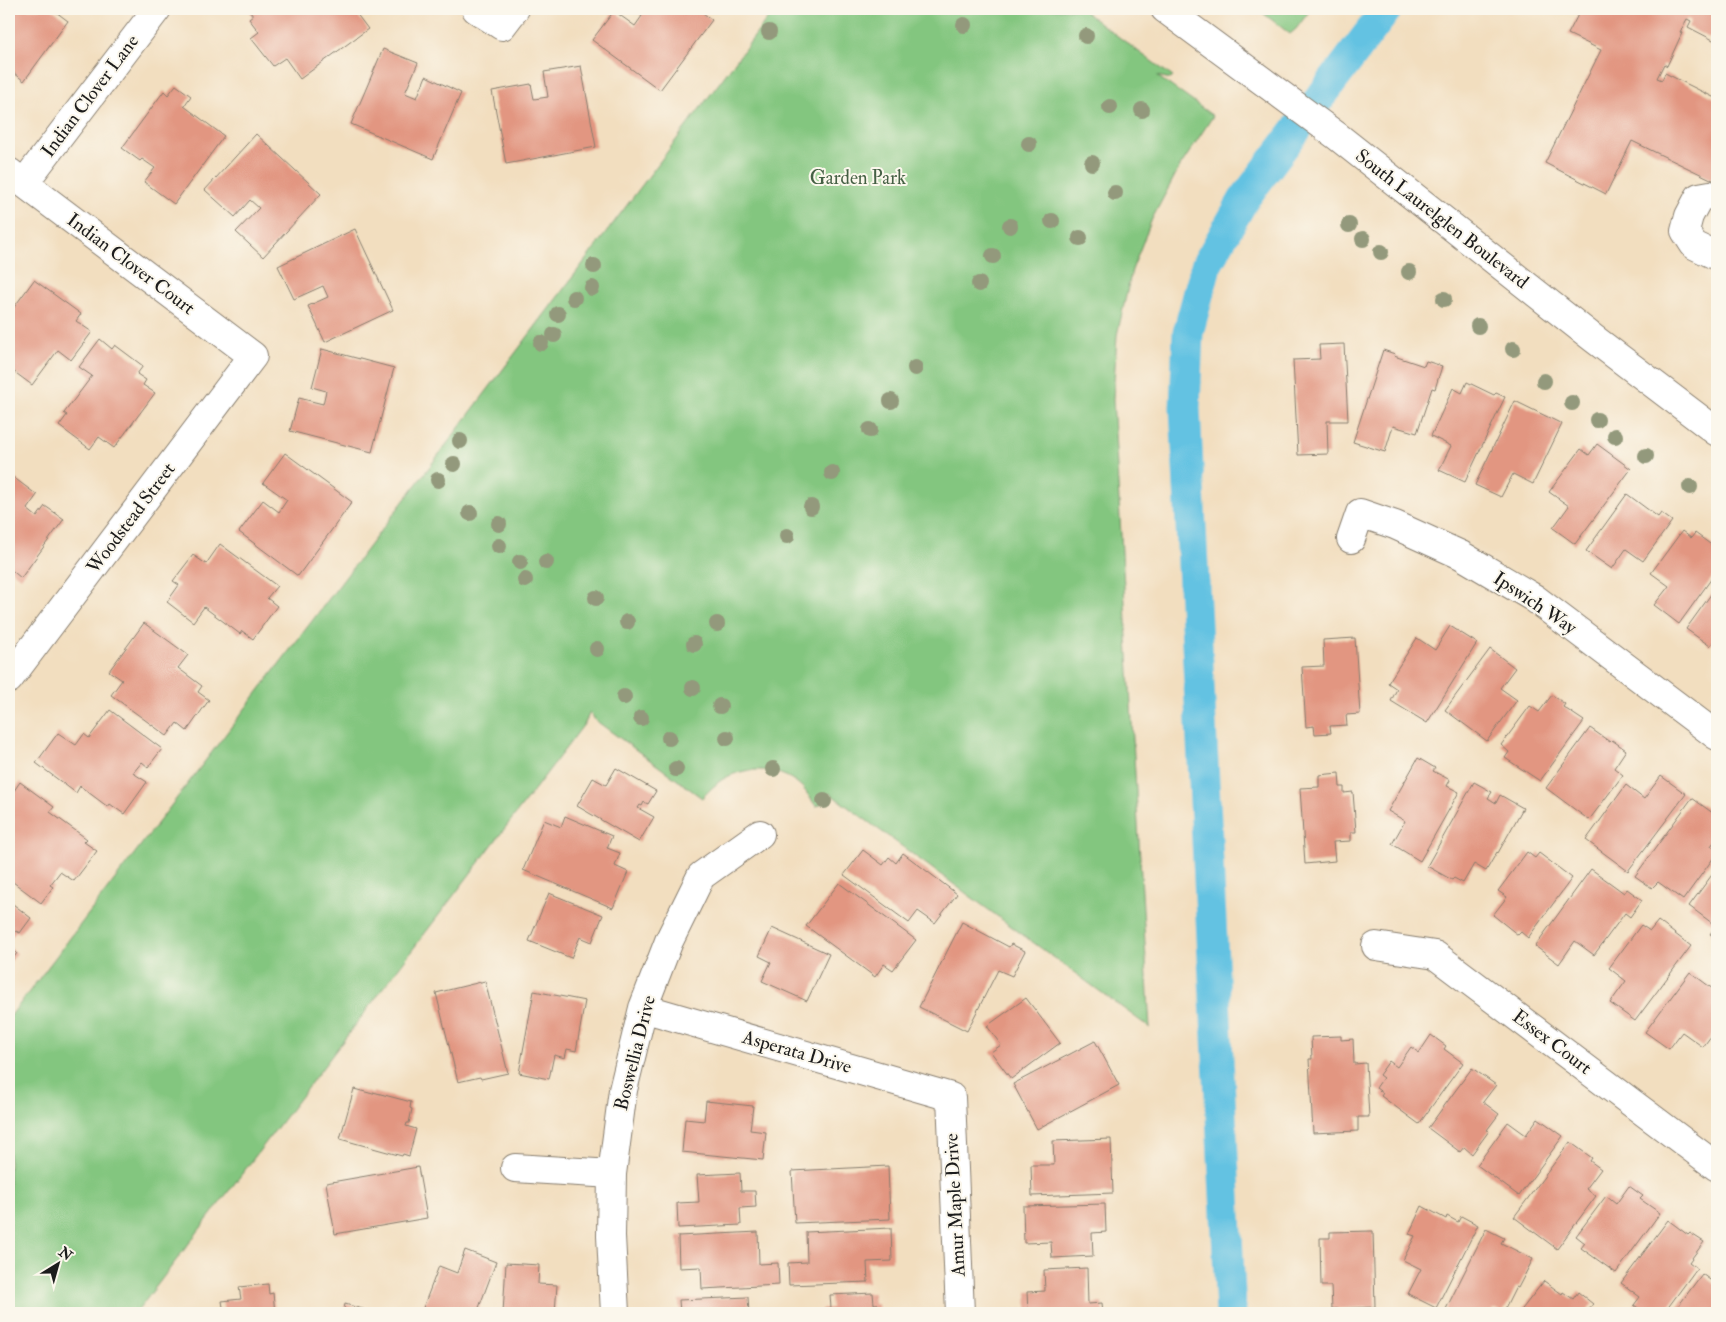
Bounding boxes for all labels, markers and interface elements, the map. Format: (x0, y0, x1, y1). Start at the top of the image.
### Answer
street label: Indian Clover Lane (36, 30, 144, 162)
street label: South Laurelglen Boulevard (1351, 144, 1534, 294)
park label: Garden Park (810, 166, 906, 190)
street label: Indian Clover Court (62, 208, 200, 320)
street label: Woodstead Street (81, 458, 181, 579)
street label: Ipswich Way (1488, 566, 1582, 641)
street label: Boswellia Drive (609, 993, 661, 1113)
street label: Essex Court (1508, 1004, 1596, 1080)
street label: Asperata Drive (738, 1025, 854, 1080)
street label: Amur Maple Drive (939, 1133, 972, 1278)
north arrow (32, 1240, 82, 1290)
text: N (55, 1243, 76, 1265)

